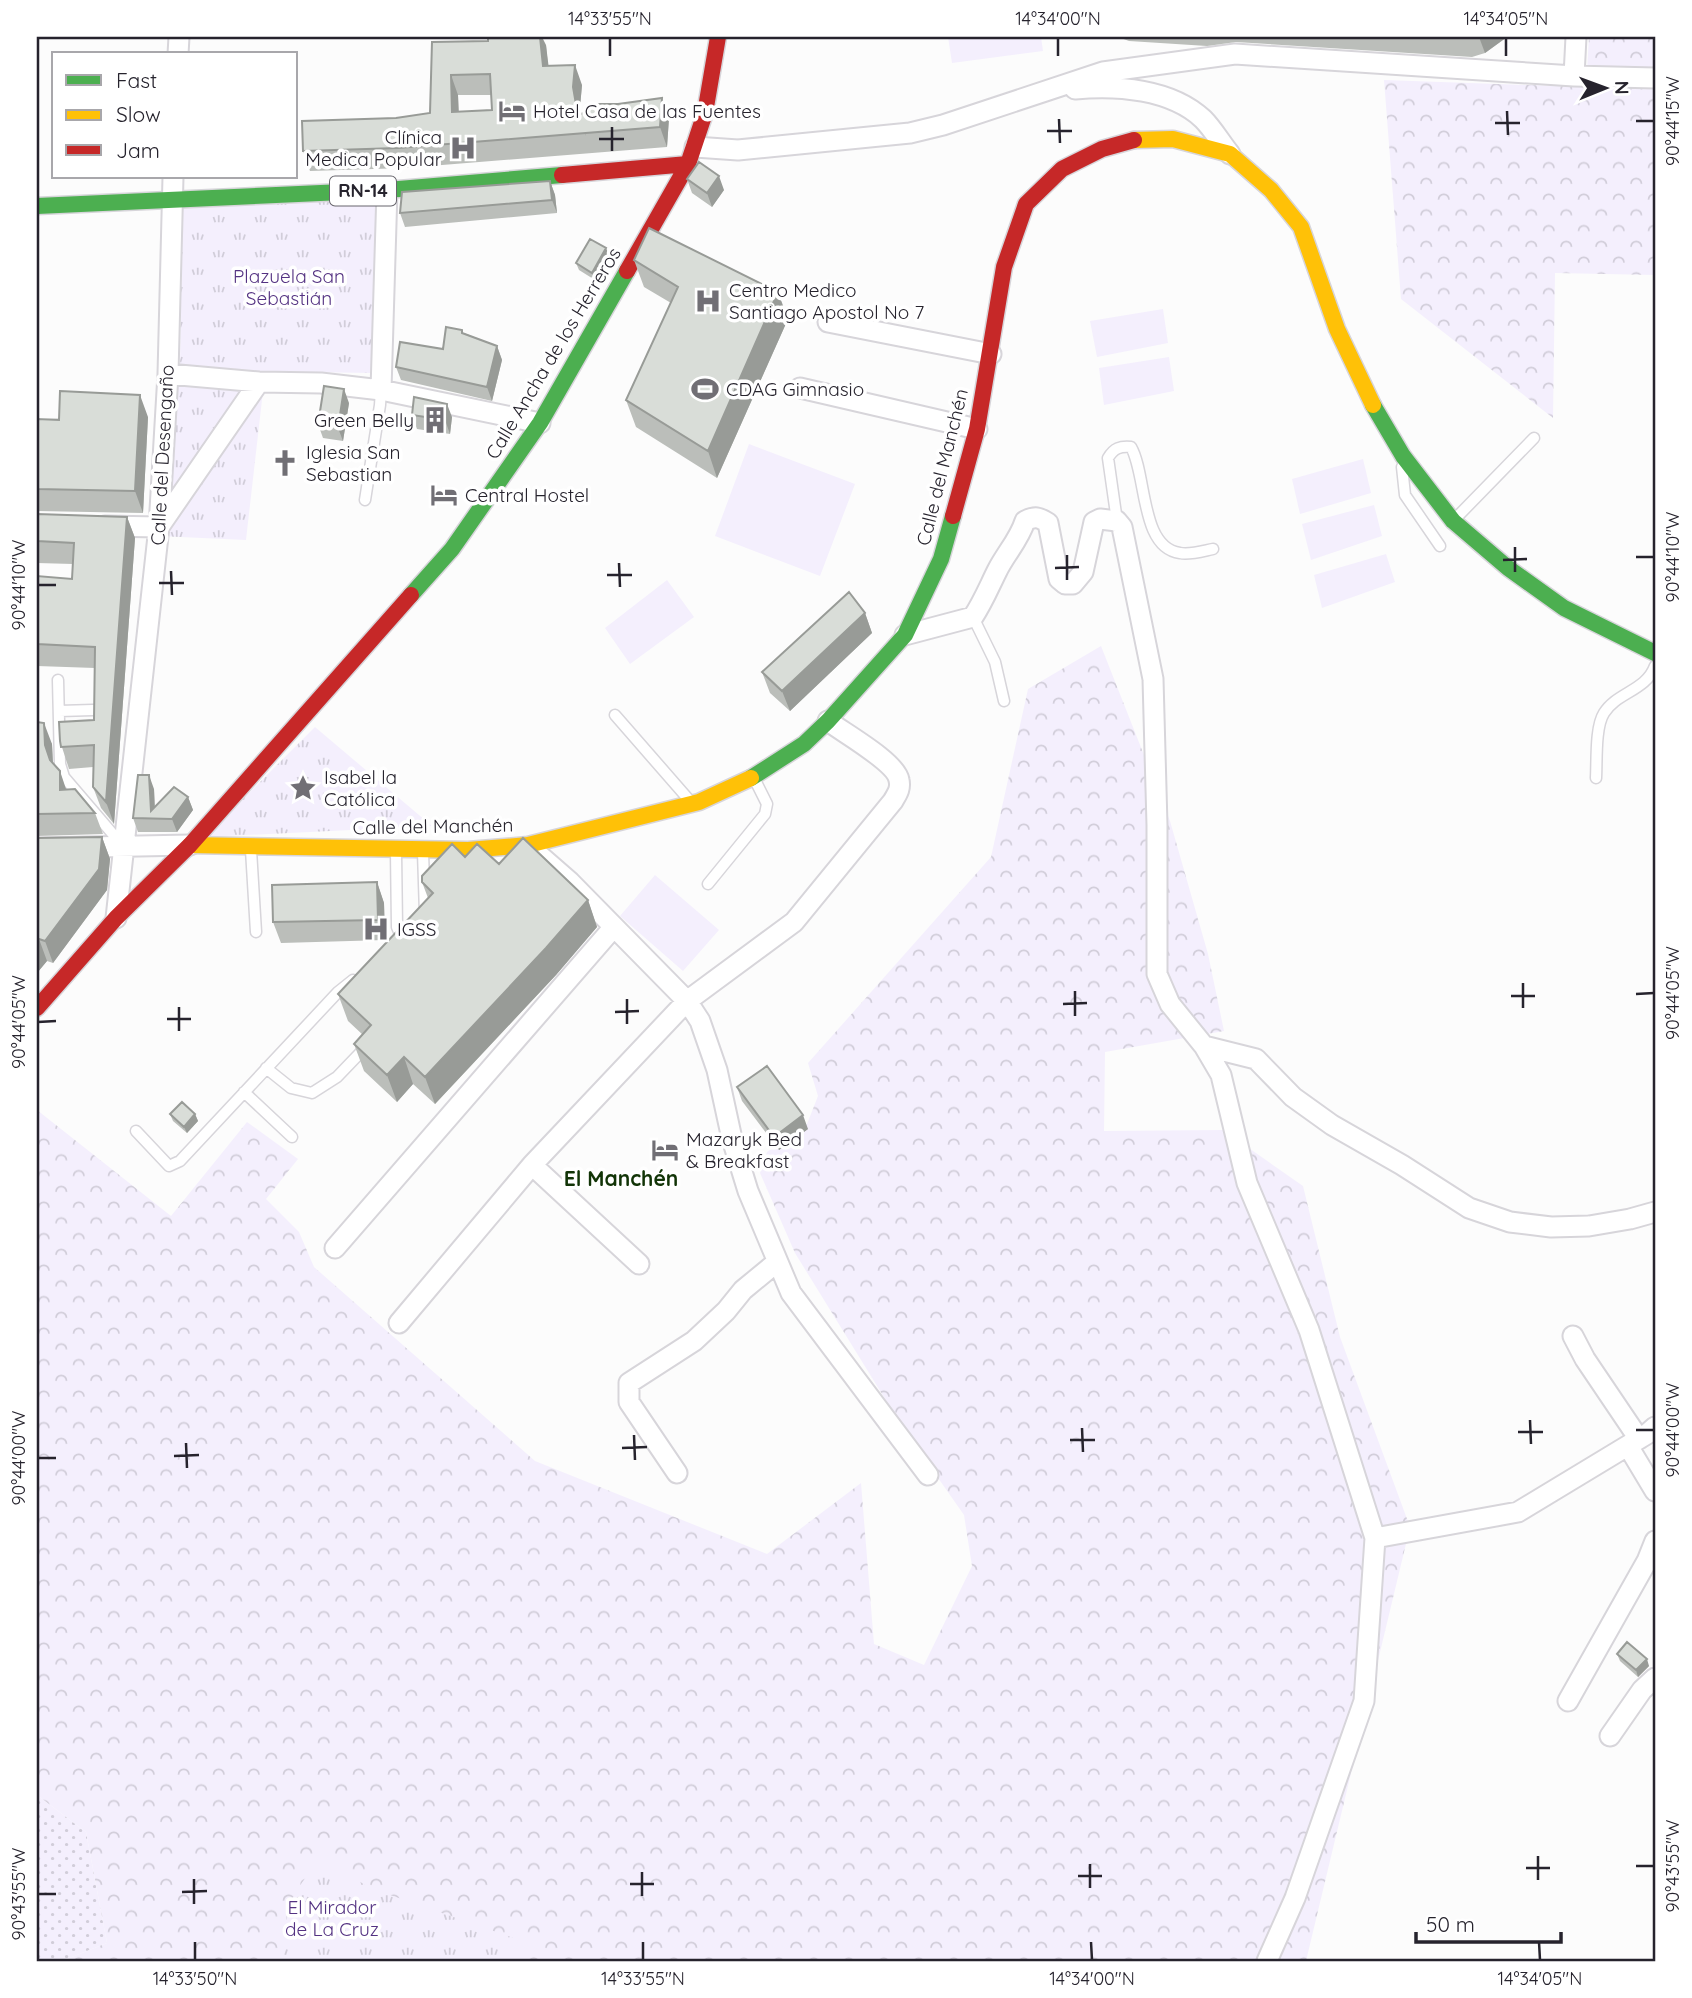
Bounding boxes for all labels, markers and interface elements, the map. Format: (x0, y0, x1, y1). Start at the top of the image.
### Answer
text: 14°33'55"N (568, 7, 652, 30)
text: 14°34'00"N (1015, 7, 1101, 30)
text: 14°34'05"N (1464, 7, 1548, 30)
legend (52, 52, 298, 178)
north arrow (1570, 52, 1640, 122)
text: Fast (116, 67, 157, 93)
text: 90°44'15"W (1661, 76, 1684, 166)
text: N (1610, 81, 1634, 95)
hotel icon: Hotel Casa de las Fuentes (497, 96, 527, 126)
place label: Hotel Casa de las Fuentes (533, 99, 761, 123)
text: Slow (116, 101, 161, 127)
place label: Clínica Medica Popular (305, 125, 443, 171)
hospital icon: Clínica Medica Popular (448, 133, 478, 163)
text: Jam (116, 137, 160, 163)
road number: RN-14 (330, 176, 396, 206)
street label: Calle Ancha de los Herreros (480, 243, 626, 463)
park label: Plazuela San Sebastián (233, 264, 345, 310)
place label: Centro Medico Santiago Apostol No 7 (729, 278, 924, 324)
hospital icon: Centro Medico Santiago Apostol No 7 (693, 286, 723, 316)
street label: Calle del Desengaño (145, 364, 179, 546)
sports icon: CDAG Gimnasio (690, 374, 720, 404)
place label: CDAG Gimnasio (726, 377, 864, 401)
street label: Calle del Manchén (911, 386, 973, 548)
building icon: Green Belly (420, 405, 450, 435)
place label: Green Belly (314, 408, 414, 432)
place label: Iglesia San Sebastian (306, 440, 400, 486)
church icon: Iglesia San Sebastian (270, 448, 300, 478)
hotel icon: Central Hostel (429, 480, 459, 510)
place label: Central Hostel (465, 483, 589, 507)
text: 90°44'10"W (1661, 512, 1684, 602)
text: 90°44'10"W (7, 540, 30, 630)
place label: Isabel la Católica (324, 765, 397, 811)
place icon: Isabel la Católica (288, 773, 318, 803)
street label: Calle del Manchén (352, 813, 514, 839)
hospital icon: IGSS (361, 914, 391, 944)
place label: IGSS (397, 917, 436, 941)
text: 90°44'05"W (1661, 946, 1684, 1040)
text: 90°44'05"W (7, 975, 30, 1069)
place label: Mazaryk Bed & Breakfast (686, 1127, 802, 1173)
hotel icon: Mazaryk Bed & Breakfast (650, 1135, 680, 1165)
district label: El Manchén (564, 1165, 678, 1191)
text: 90°44'00"W (1661, 1383, 1684, 1477)
text: 90°44'00"W (7, 1411, 30, 1505)
text: 90°43'55"W (1661, 1819, 1684, 1913)
text: 90°43'55"W (7, 1847, 30, 1941)
park label: El Mirador de La Cruz (285, 1895, 379, 1941)
scale bar (1416, 1900, 1561, 1944)
text: 50 m (1426, 1911, 1475, 1937)
text: 14°33'50"N (153, 1967, 237, 1990)
text: 14°33'55"N (601, 1967, 685, 1990)
text: 14°34'00"N (1049, 1967, 1135, 1990)
text: 14°34'05"N (1498, 1967, 1582, 1990)

